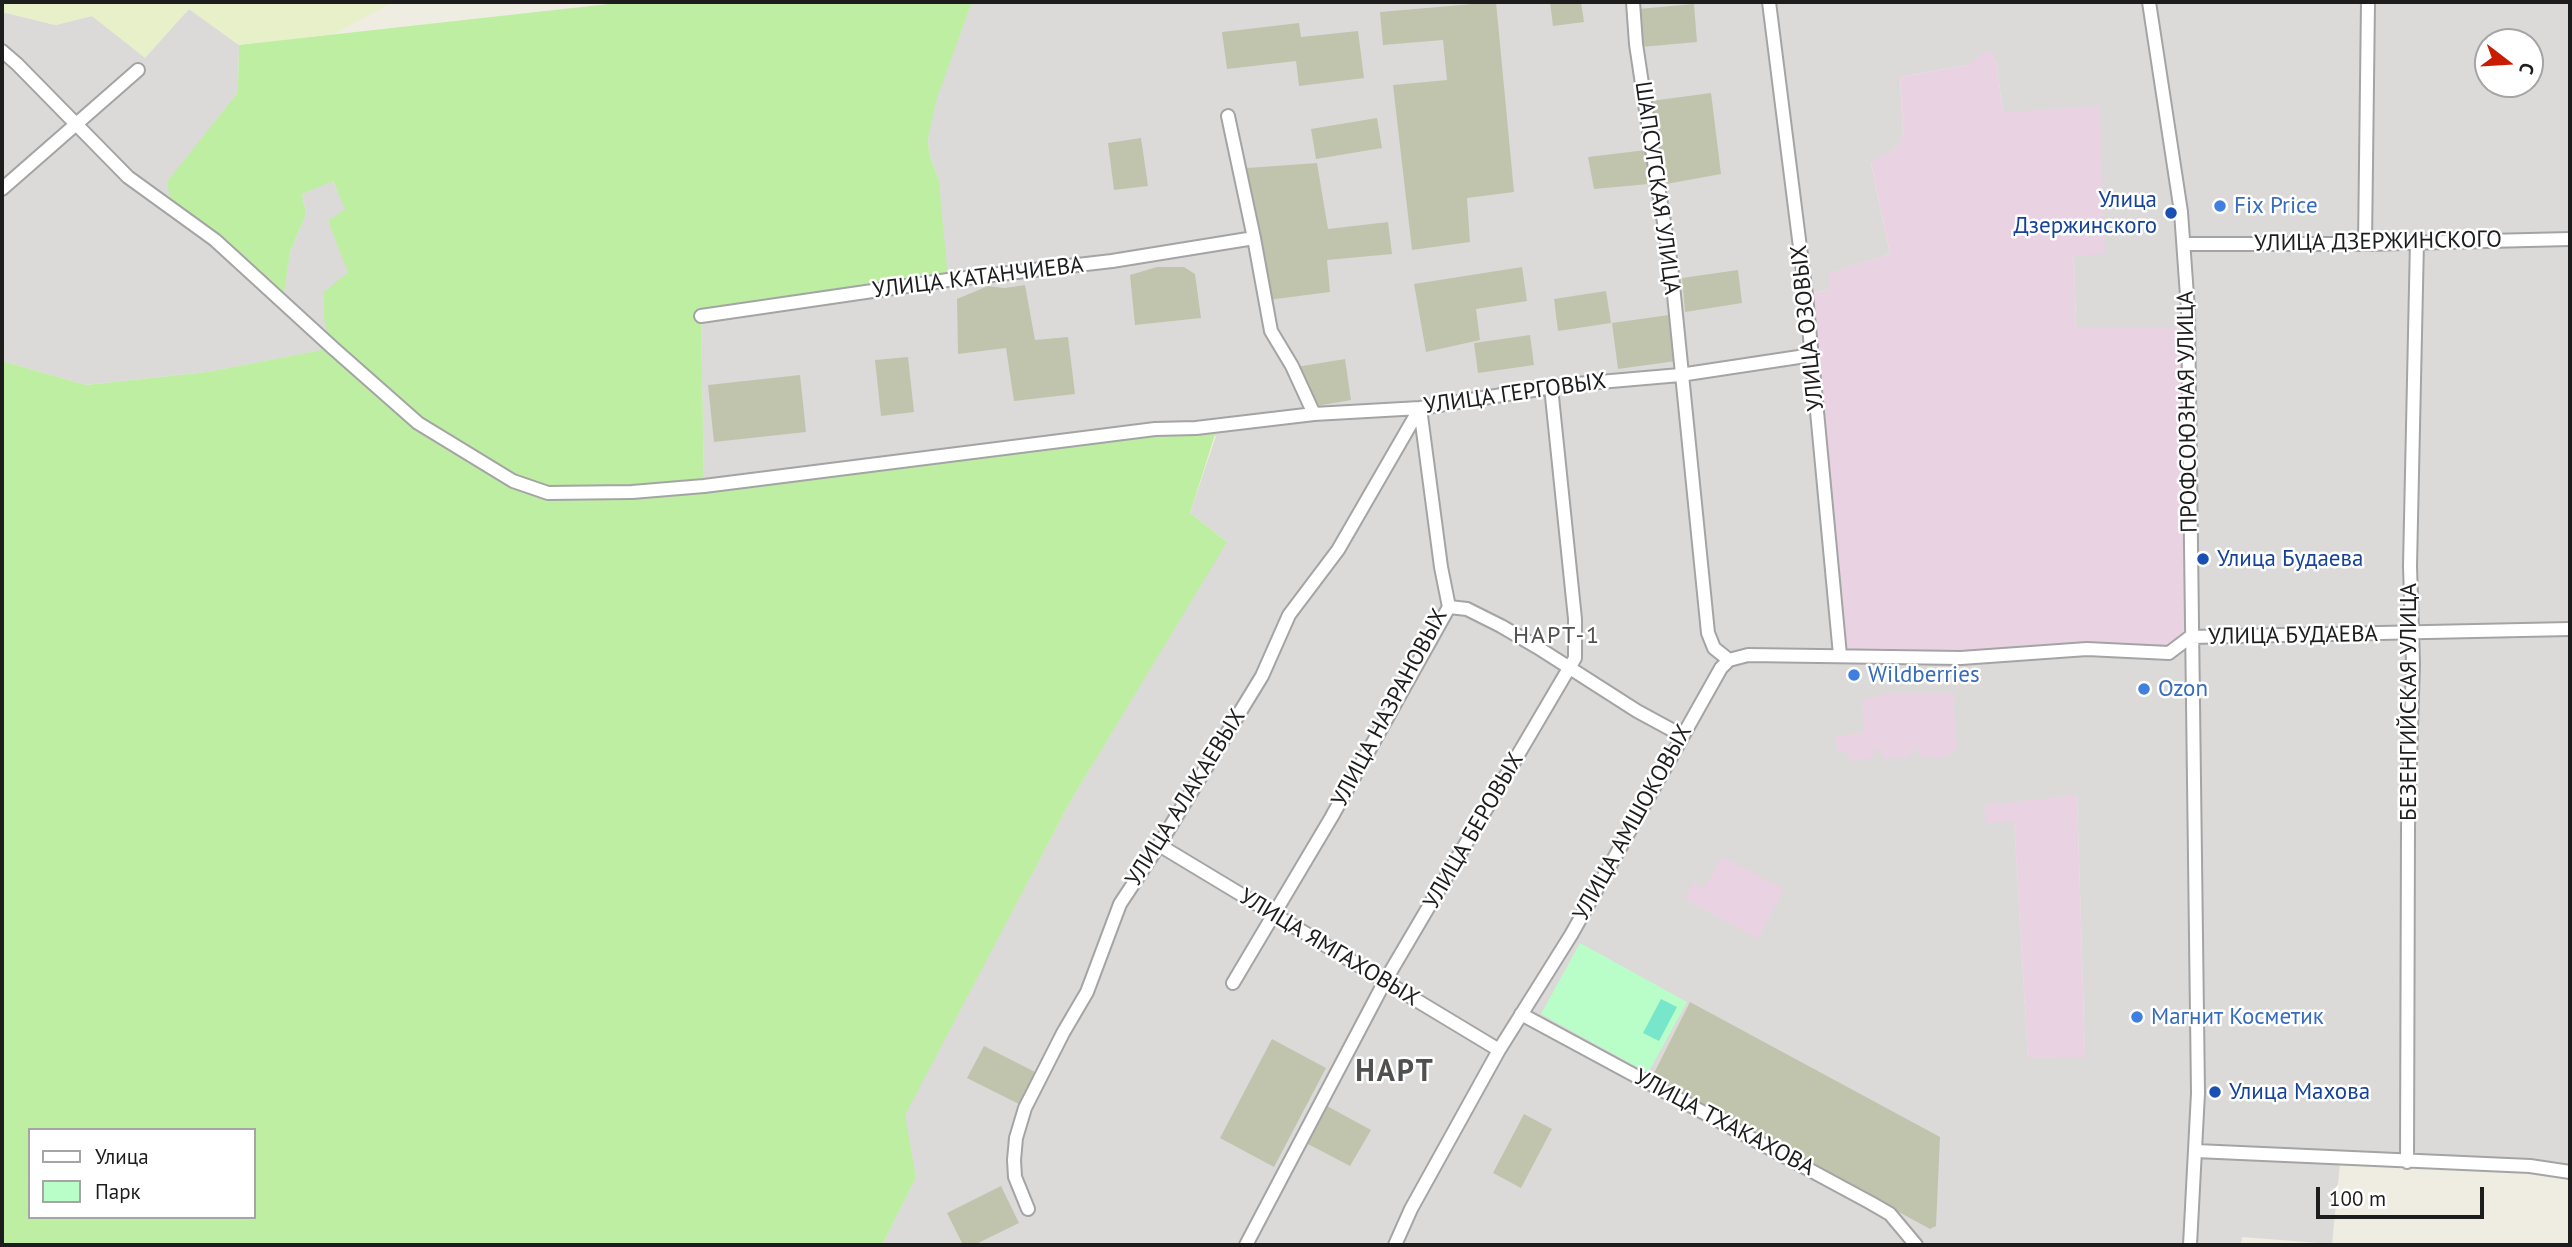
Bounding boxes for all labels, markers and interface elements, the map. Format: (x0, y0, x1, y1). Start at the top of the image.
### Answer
north arrow (2474, 28, 2544, 98)
text: С (2514, 60, 2540, 77)
street label: ШАПСУГСКАЯ УЛИЦА (1628, 80, 1686, 296)
place label: Улица Дзержинского (2013, 186, 2157, 240)
place label: Fix Price (2234, 192, 2318, 220)
marker: Fix Price (2212, 198, 2228, 214)
marker: Улица Дзержинского (2163, 205, 2179, 221)
street label: УЛИЦА ДЗЕРЖИНСКОГО (2254, 226, 2502, 258)
street label: УЛИЦА ОЗОВЫХ (1786, 244, 1830, 412)
street label: УЛИЦА КАТАНЧИЕВА (871, 251, 1085, 305)
street label: ПРОФСОЮЗНАЯ УЛИЦА (2172, 291, 2204, 533)
street label: УЛИЦА ГЕРГОВЫХ (1422, 368, 1608, 420)
place label: Улица Будаева (2217, 545, 2363, 573)
marker: Улица Будаева (2195, 551, 2211, 567)
street label: БЕЗЕНГИЙСКАЯ УЛИЦА (2395, 583, 2423, 821)
street label: УЛИЦА НАЗРАНОВЫХ (1326, 604, 1454, 812)
street label: УЛИЦА БУДАЕВА (2208, 621, 2378, 651)
district label: НАРТ-1 (1514, 622, 1600, 650)
place label: Wildberries (1868, 661, 1980, 689)
marker: Wildberries (1846, 667, 1862, 683)
place label: Ozon (2158, 675, 2208, 703)
marker: Ozon (2136, 681, 2152, 697)
street label: УЛИЦА АЛАКАЕВЫХ (1120, 704, 1252, 892)
street label: УЛИЦА АМШОКОВЫХ (1568, 720, 1698, 926)
street label: УЛИЦА БЕРОВЫХ (1418, 748, 1530, 914)
street label: УЛИЦА ЯМГАХОВЫХ (1234, 883, 1424, 1013)
place label: Магнит Косметик (2151, 1003, 2324, 1031)
marker: Магнит Косметик (2129, 1009, 2145, 1025)
district label: НАРТ (1356, 1054, 1434, 1090)
street label: УЛИЦА ТХАКАХОВА (1629, 1064, 1819, 1182)
place label: Улица Махова (2229, 1078, 2370, 1106)
marker: Улица Махова (2207, 1084, 2223, 1100)
legend (28, 1128, 256, 1219)
text: Улица (95, 1143, 149, 1170)
scale bar (2320, 1174, 2488, 1218)
text: Парк (95, 1178, 141, 1205)
text: 100 m (2329, 1185, 2386, 1212)

